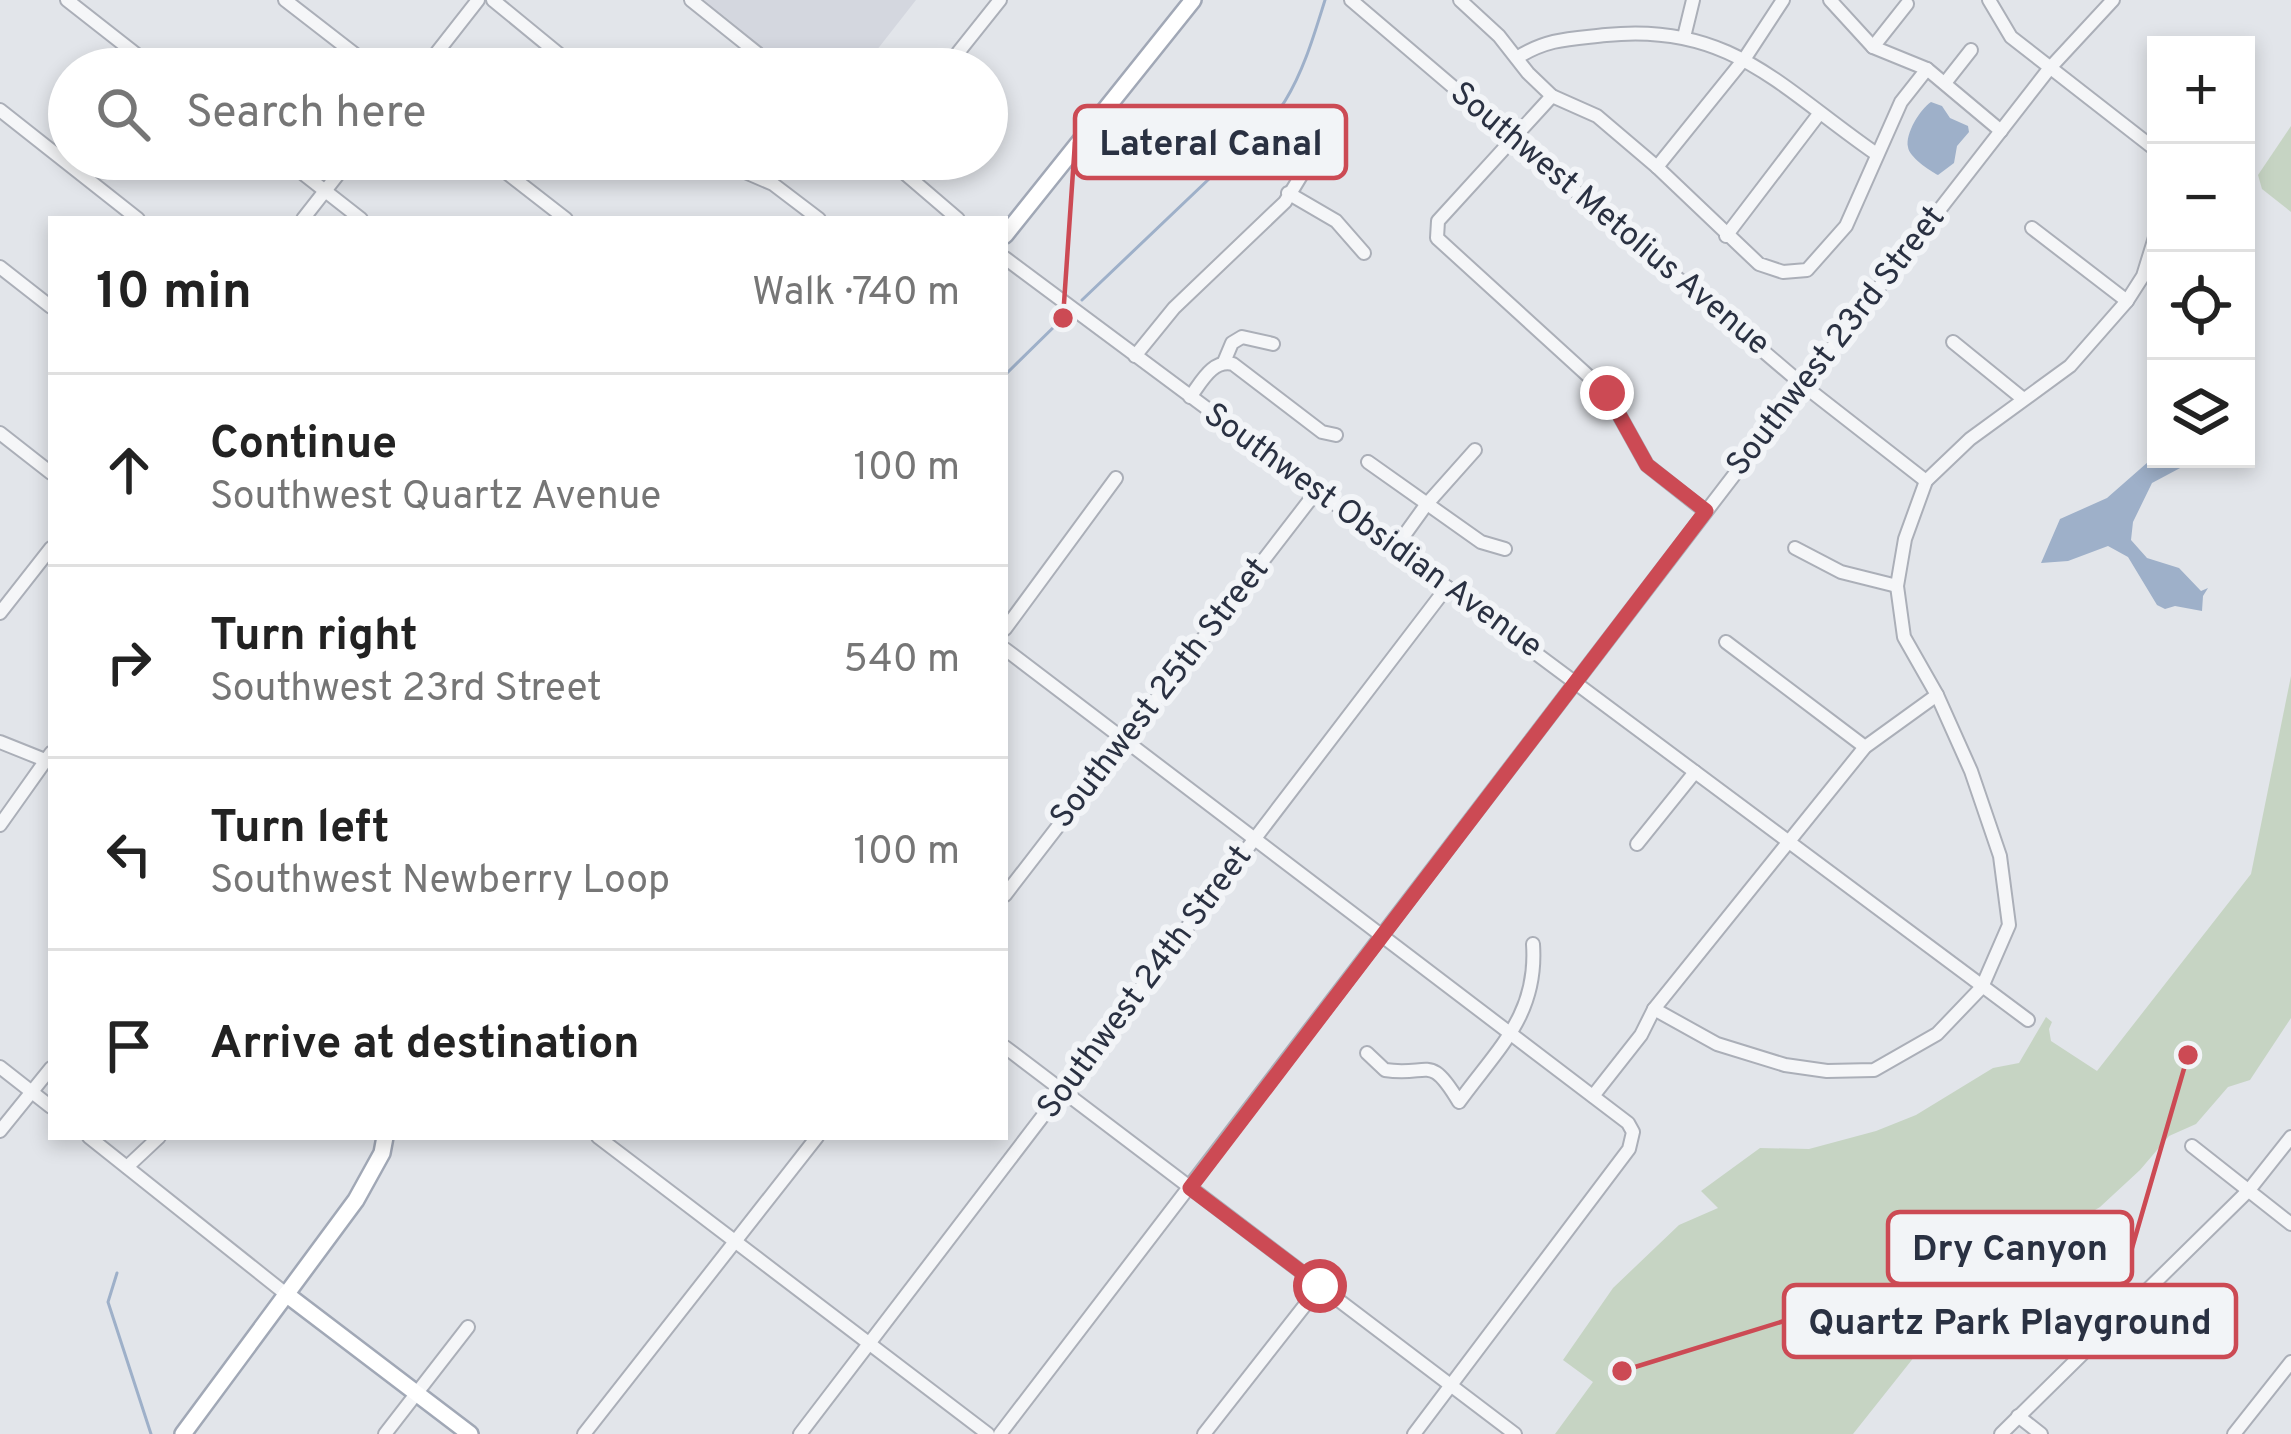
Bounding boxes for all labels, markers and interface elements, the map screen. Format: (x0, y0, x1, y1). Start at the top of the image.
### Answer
map controls (2147, 36, 2255, 468)
button: + (2147, 36, 2255, 144)
search box (48, 48, 1008, 180)
street label: Southwest Metolius Avenue (1440, 74, 1778, 366)
icon: search (90, 81, 156, 147)
text: Search here (186, 86, 426, 143)
callout: Lateral Canal (1075, 106, 1346, 178)
text: Lateral Canal (1099, 123, 1323, 169)
button: − (2147, 144, 2255, 252)
street label: Southwest 23rd Street (1718, 198, 1956, 486)
button: locate (2147, 252, 2255, 360)
text: 10 min (96, 262, 252, 327)
text: Walk · 740 m (752, 270, 960, 319)
button: layers (2147, 360, 2255, 468)
route end (1580, 366, 1634, 420)
street label: Southwest Obsidian Avenue (1194, 395, 1550, 669)
text: Continue (210, 417, 397, 474)
icon: ahead (96, 437, 162, 503)
text: 100 m (853, 445, 960, 494)
text: Southwest Quartz Avenue (210, 474, 661, 523)
street label: Southwest 25th Street (1042, 550, 1280, 838)
text: Turn right (210, 609, 418, 666)
icon: right (96, 629, 162, 695)
text: 540 m (844, 637, 960, 686)
text: Southwest 23rd Street (210, 666, 602, 715)
text: Turn left (210, 801, 389, 858)
icon: left (96, 821, 162, 887)
text: 100 m (853, 829, 960, 878)
street label: Southwest 24th Street (1029, 838, 1263, 1128)
text: Southwest Newberry Loop (210, 858, 670, 907)
icon: arrive (96, 1013, 162, 1079)
text: Arrive at destination (210, 1017, 640, 1074)
callout: Dry Canyon (1888, 1212, 2132, 1284)
text: Dry Canyon (1912, 1228, 2108, 1274)
route start (1293, 1259, 1347, 1313)
callout: Quartz Park Playground (1784, 1285, 2236, 1357)
text: Quartz Park Playground (1808, 1302, 2212, 1348)

